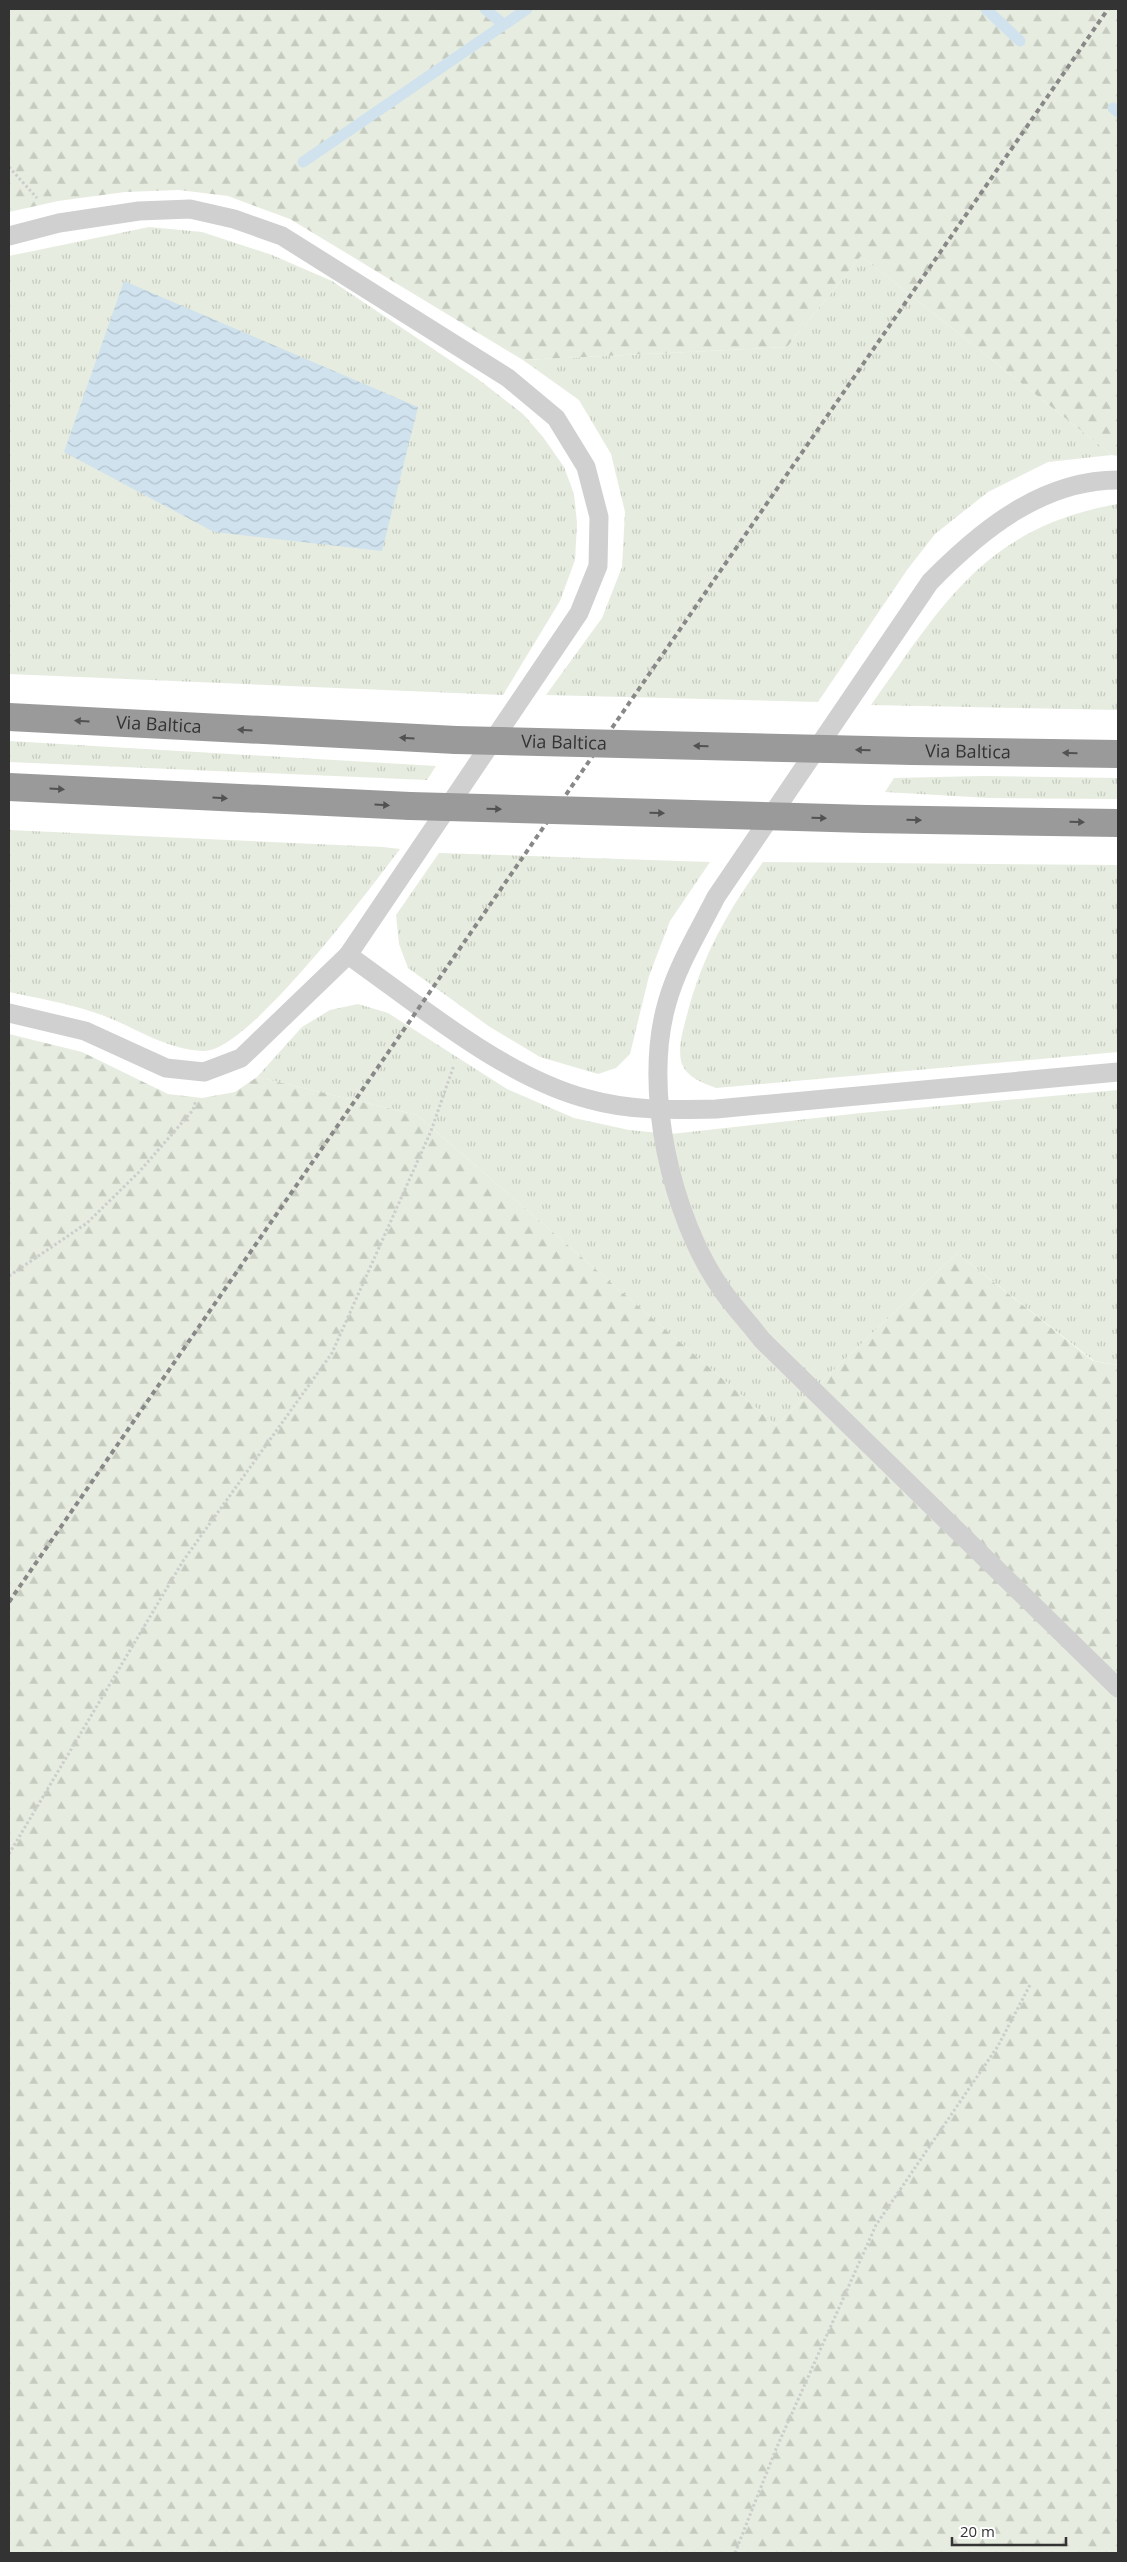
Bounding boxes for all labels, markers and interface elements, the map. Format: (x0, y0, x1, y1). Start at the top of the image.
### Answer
street label: Via Baltica (115, 710, 202, 738)
one-way arrow (74, 717, 90, 725)
one-way arrow (236, 725, 252, 733)
street label: Via Baltica (521, 729, 607, 755)
one-way arrow (399, 733, 415, 741)
street label: Via Baltica (925, 738, 1011, 763)
one-way arrow (692, 742, 708, 750)
one-way arrow (855, 746, 871, 754)
one-way arrow (1061, 749, 1077, 757)
one-way arrow (50, 786, 66, 794)
one-way arrow (212, 794, 228, 802)
one-way arrow (374, 801, 390, 809)
one-way arrow (486, 805, 502, 813)
one-way arrow (649, 810, 665, 818)
one-way arrow (811, 814, 827, 822)
one-way arrow (907, 816, 923, 824)
one-way arrow (1069, 818, 1085, 826)
scale bar (952, 2514, 1066, 2546)
text: 20 m (960, 2521, 995, 2541)

